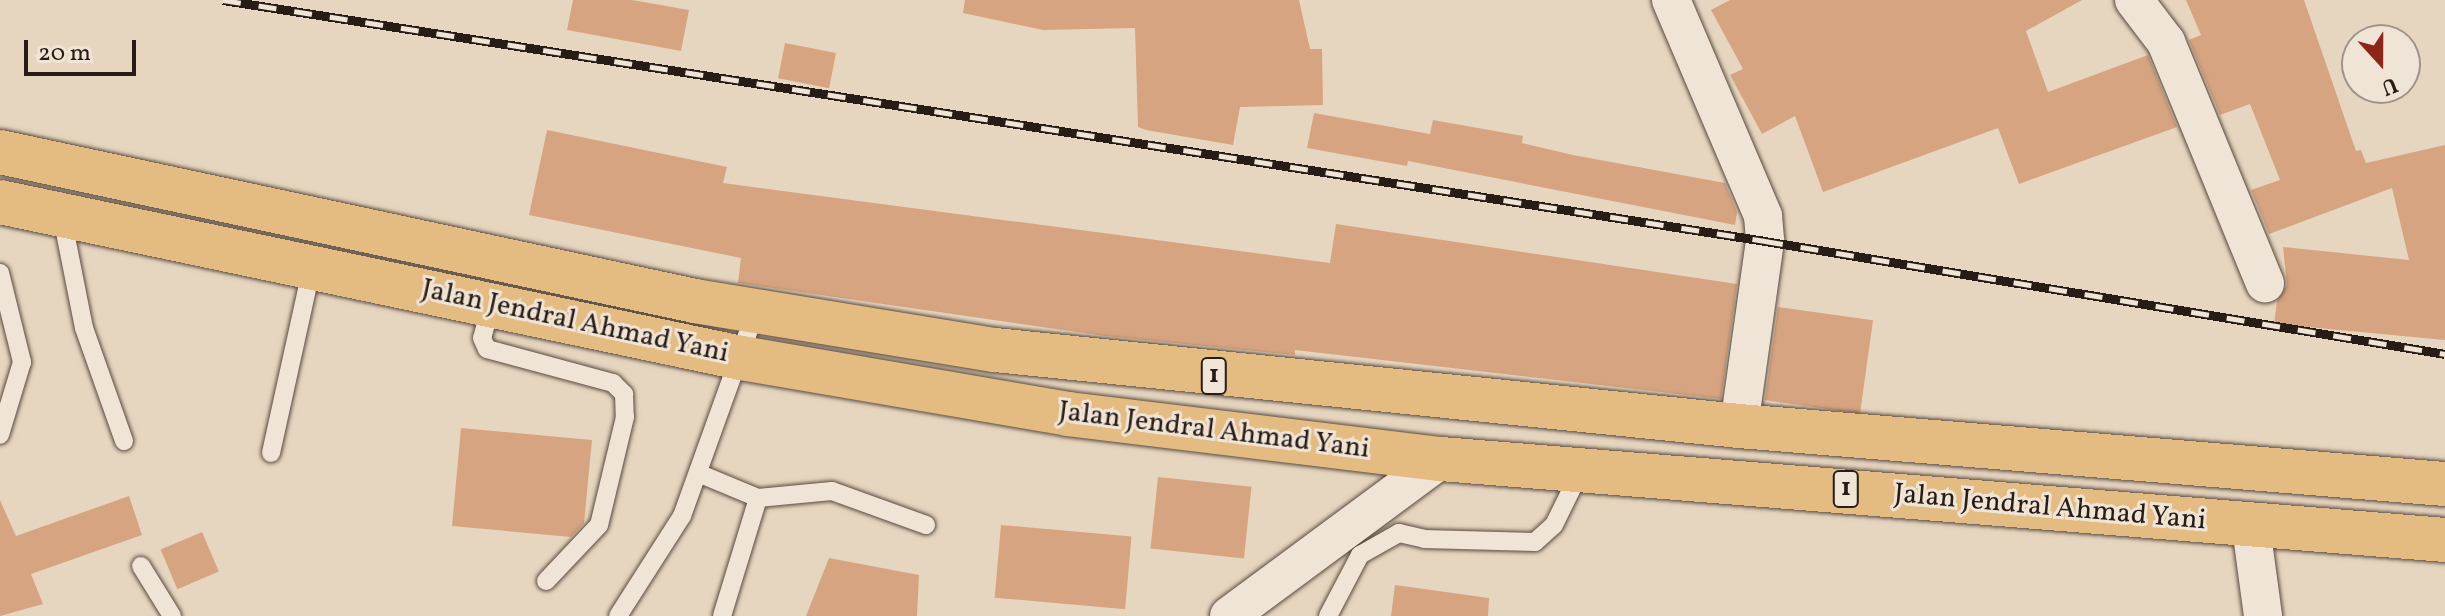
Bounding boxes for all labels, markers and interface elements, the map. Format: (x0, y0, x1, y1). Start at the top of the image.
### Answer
scale bar (28, 24, 140, 74)
north arrow (2341, 24, 2421, 104)
text: 20 m (38, 37, 91, 71)
text: U (2376, 68, 2402, 102)
street label: Jalan Jendral Ahmad Yani (418, 273, 732, 371)
road number: 1 (1200, 354, 1228, 398)
street label: Jalan Jendral Ahmad Yani (1056, 395, 1372, 467)
road number: 1 (1832, 467, 1860, 511)
street label: Jalan Jendral Ahmad Yani (1892, 478, 2208, 538)

